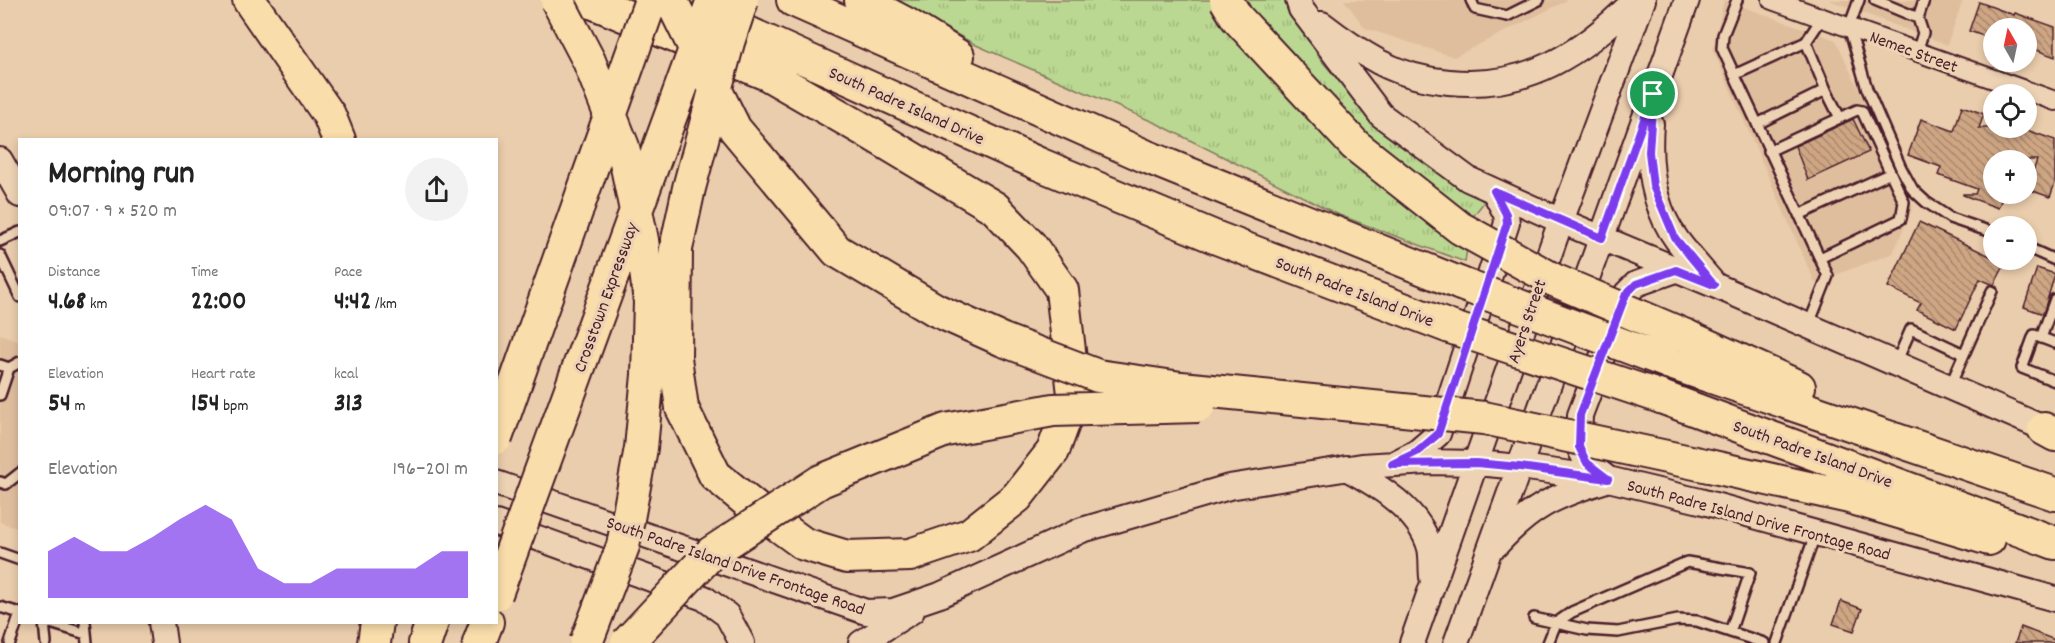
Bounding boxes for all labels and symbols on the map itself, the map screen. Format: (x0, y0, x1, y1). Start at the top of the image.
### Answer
north arrow (1983, 18, 2037, 72)
street label: Nemec Street (1866, 26, 1961, 81)
street label: South Padre Island Drive (824, 62, 988, 153)
pin (1627, 68, 1678, 119)
street label: Crosstown Expressway (569, 219, 646, 376)
street label: South Padre Island Drive (1271, 252, 1437, 335)
street label: Ayers Street (1502, 276, 1554, 367)
street label: South Padre Island Drive (1729, 415, 1895, 496)
street label: South Padre Island Drive Frontage Road (1624, 474, 1893, 569)
street label: South Padre Island Drive Frontage Road (603, 511, 868, 623)

